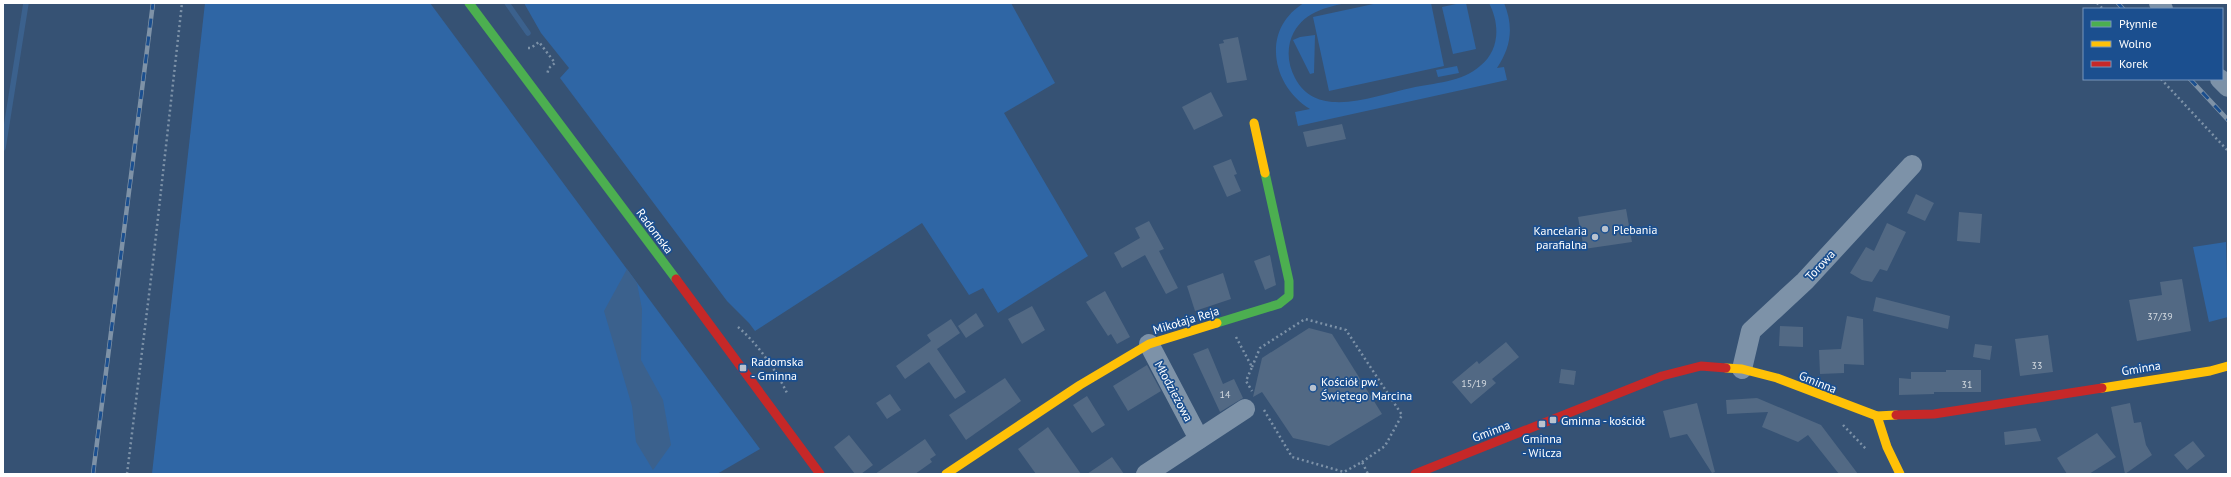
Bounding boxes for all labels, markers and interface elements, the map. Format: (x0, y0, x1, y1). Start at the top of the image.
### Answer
legend (2083, 8, 2223, 80)
text: Płynnie (2119, 16, 2157, 31)
text: Wolno (2119, 36, 2151, 51)
text: Korek (2119, 56, 2148, 71)
street label: Radomska (633, 206, 677, 256)
place label: Plebania (1613, 222, 1658, 237)
place label: Kancelaria parafialna (1534, 223, 1587, 252)
marker: Plebania (1600, 224, 1610, 234)
marker: Kancelaria parafialna (1590, 232, 1600, 242)
street label: Torowa (1802, 246, 1838, 284)
street label: Mikołaja Reja (1151, 303, 1221, 337)
house number: 37/39 (2147, 310, 2173, 323)
place label: Radomska - Gminna (751, 354, 803, 383)
street label: Młodzieżowa (1152, 358, 1196, 424)
street label: Gminna (2120, 358, 2162, 378)
house number: 33 (2032, 359, 2042, 372)
marker: Radomska - Gminna (738, 363, 748, 373)
street label: Gminna (1797, 368, 1839, 396)
place label: Kościół pw. Świętego Marcina (1321, 374, 1412, 403)
house number: 15/19 (1461, 377, 1487, 390)
house number: 31 (1962, 378, 1972, 391)
marker: Kościół pw. Świętego Marcina (1308, 383, 1318, 393)
house number: 14 (1220, 388, 1231, 401)
place label: Gminna - kościół (1561, 413, 1645, 428)
marker: Gminna - kościół (1548, 415, 1558, 425)
street label: Gminna (1470, 417, 1512, 445)
marker: Gminna - Wilcza (1537, 419, 1547, 429)
place label: Gminna - Wilcza (1522, 431, 1562, 460)

